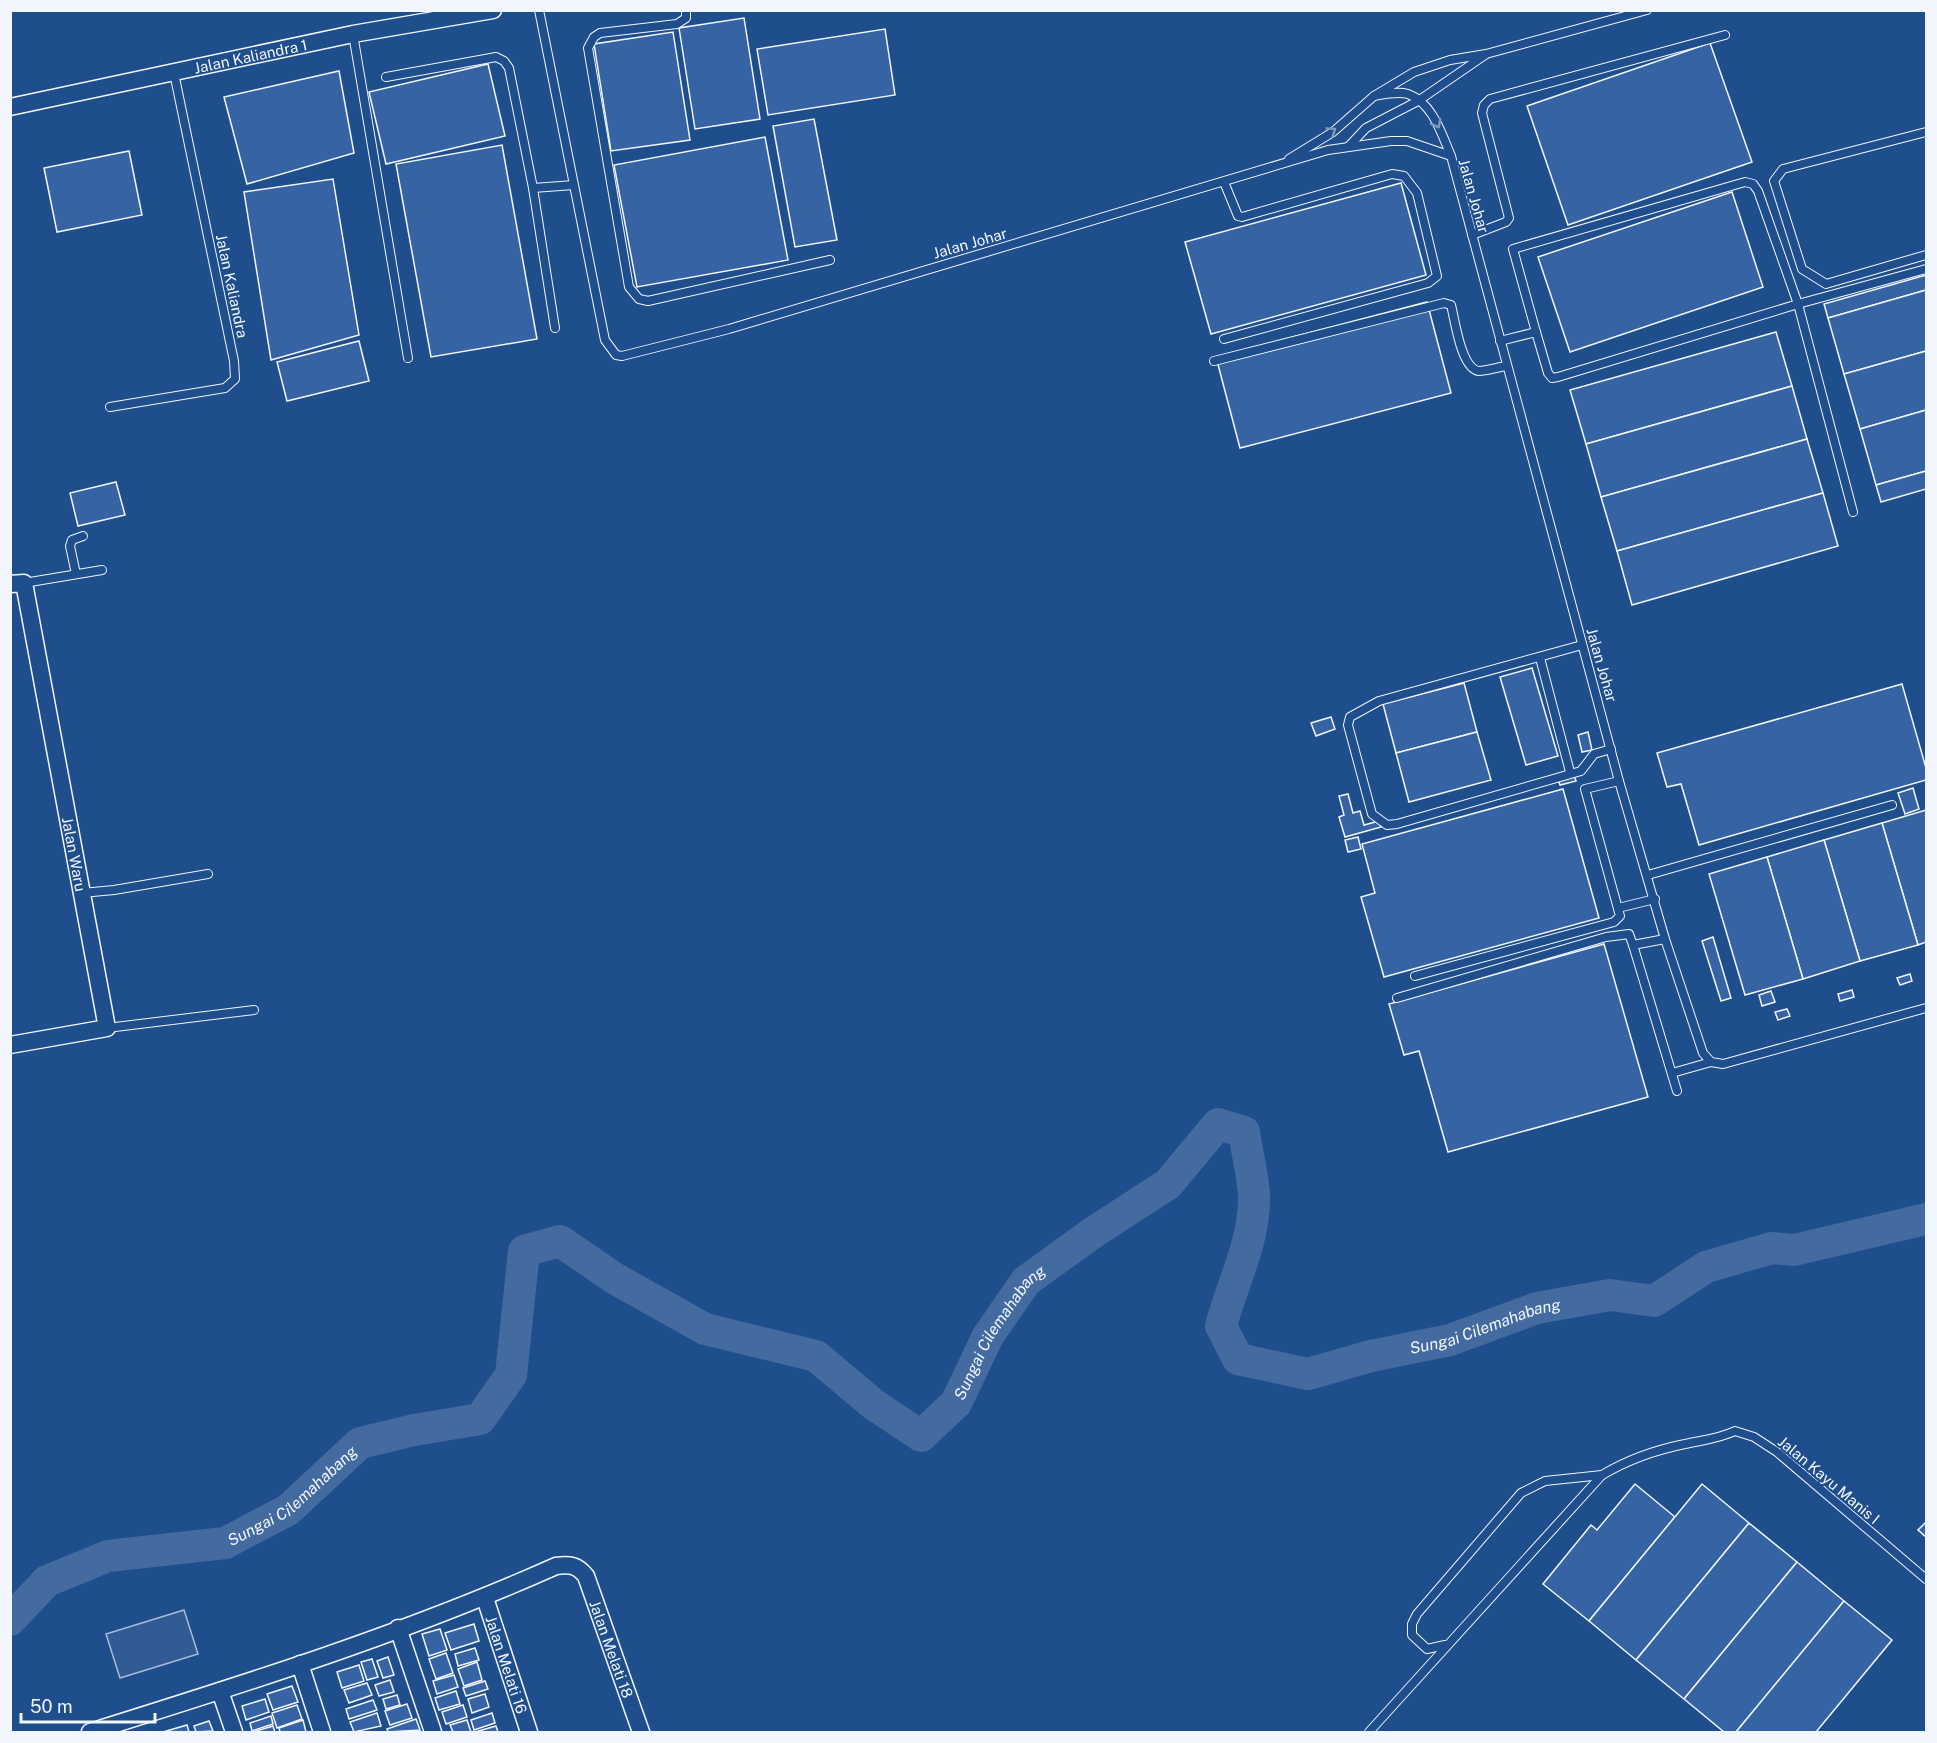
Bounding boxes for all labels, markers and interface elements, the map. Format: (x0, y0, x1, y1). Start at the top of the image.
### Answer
street label: Jalan Kaliandra 1 (192, 35, 309, 76)
one-way arrow (1430, 118, 1441, 129)
one-way arrow (1325, 127, 1336, 138)
street label: Jalan Johar (1455, 157, 1493, 235)
street label: Jalan Johar (931, 224, 1009, 262)
street label: Jalan Kaliandra (213, 233, 251, 339)
street label: Jalan Johar (1583, 626, 1621, 704)
street label: Jalan Waru (59, 816, 90, 893)
water label: Sungai Cilemahabang (949, 1261, 1049, 1403)
water label: Sungai Cilemahabang (1408, 1294, 1562, 1357)
street label: Jalan Kayu Manis I (1775, 1433, 1883, 1527)
water label: Sungai Cilemahabang (224, 1441, 361, 1550)
street label: Jalan Melati 18 (587, 1598, 637, 1700)
street label: Jalan Melati 16 (483, 1613, 531, 1716)
scale bar (21, 1686, 154, 1724)
text: 50 m (30, 1696, 73, 1717)

